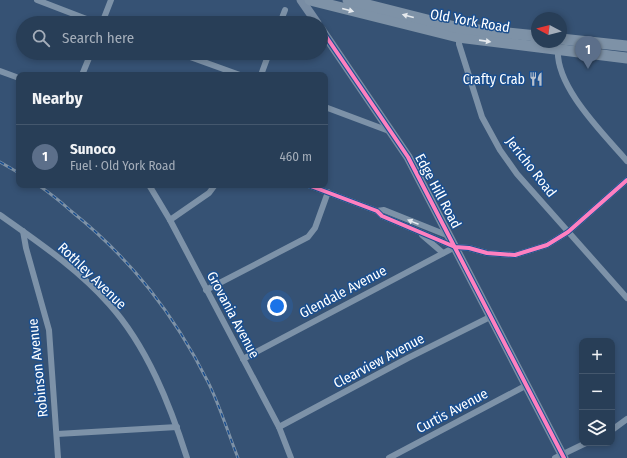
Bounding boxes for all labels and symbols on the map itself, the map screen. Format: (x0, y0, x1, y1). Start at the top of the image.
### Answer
street label: Old York Road (429, 6, 511, 36)
one-way arrow (342, 7, 354, 13)
one-way arrow (401, 12, 414, 18)
north arrow (531, 12, 567, 48)
pin: 1 (575, 36, 601, 69)
one-way arrow (479, 38, 491, 44)
place label: Crafty Crab (463, 71, 525, 88)
restaurant icon: Crafty Crab (528, 71, 544, 87)
street label: Jericho Road (502, 133, 560, 201)
street label: Edge Hill Road (411, 151, 465, 231)
one-way arrow (406, 218, 418, 224)
street label: Rothley Avenue (54, 239, 130, 313)
street label: Glendale Avenue (297, 262, 389, 322)
street label: Grovania Avenue (203, 269, 263, 361)
your location (267, 296, 287, 316)
street label: Robinson Avenue (24, 318, 52, 418)
street label: Clearview Avenue (331, 330, 427, 392)
street label: Curtis Avenue (413, 385, 491, 437)

